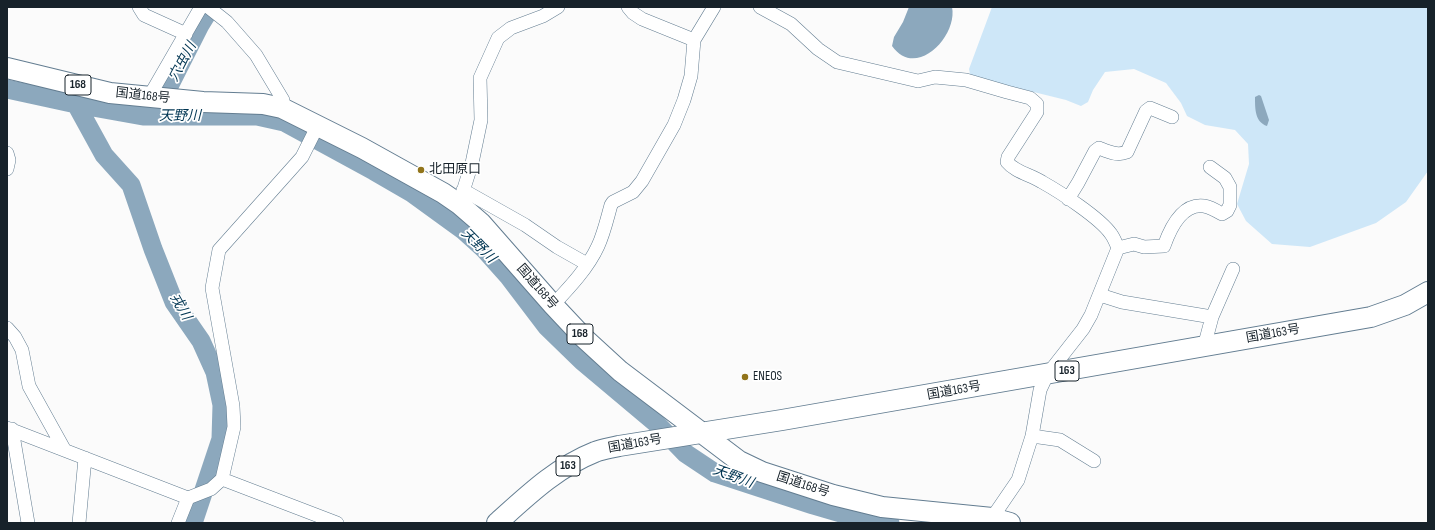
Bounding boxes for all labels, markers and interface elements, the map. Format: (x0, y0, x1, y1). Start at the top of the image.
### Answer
water label: 穴虫川 (166, 40, 200, 84)
road number: 168 (65, 75, 91, 95)
street label: 国道168号 (115, 85, 171, 107)
water label: 天野川 (159, 108, 201, 124)
place label: 北田原口 (429, 162, 481, 178)
marker: 北田原口 (416, 165, 426, 175)
water label: 天野川 (457, 225, 499, 267)
street label: 国道168号 (513, 261, 561, 313)
water label: 戎川 (166, 291, 194, 323)
street label: 国道163号 (1245, 322, 1301, 346)
road number: 168 (567, 324, 593, 344)
road number: 163 (1055, 361, 1079, 381)
place label: ENEOS (753, 369, 782, 385)
marker: ENEOS (740, 372, 750, 382)
street label: 国道163号 (926, 379, 982, 403)
street label: 国道163号 (607, 432, 663, 456)
road number: 163 (556, 456, 580, 476)
water label: 天野川 (710, 462, 756, 492)
street label: 国道168号 (774, 469, 832, 501)

